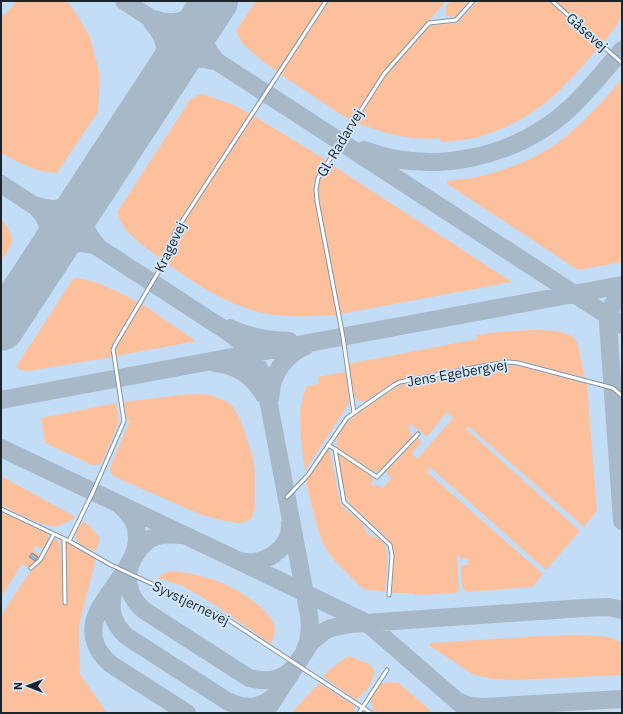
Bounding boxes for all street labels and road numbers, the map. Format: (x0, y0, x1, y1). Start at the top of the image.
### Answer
street label: Gåsevej (563, 9, 611, 55)
street label: Gl. Radarvej (313, 106, 367, 180)
street label: Kragevej (150, 219, 190, 275)
street label: Jens Egebergvej (405, 355, 509, 391)
street label: Syvstjernevej (150, 577, 232, 629)

